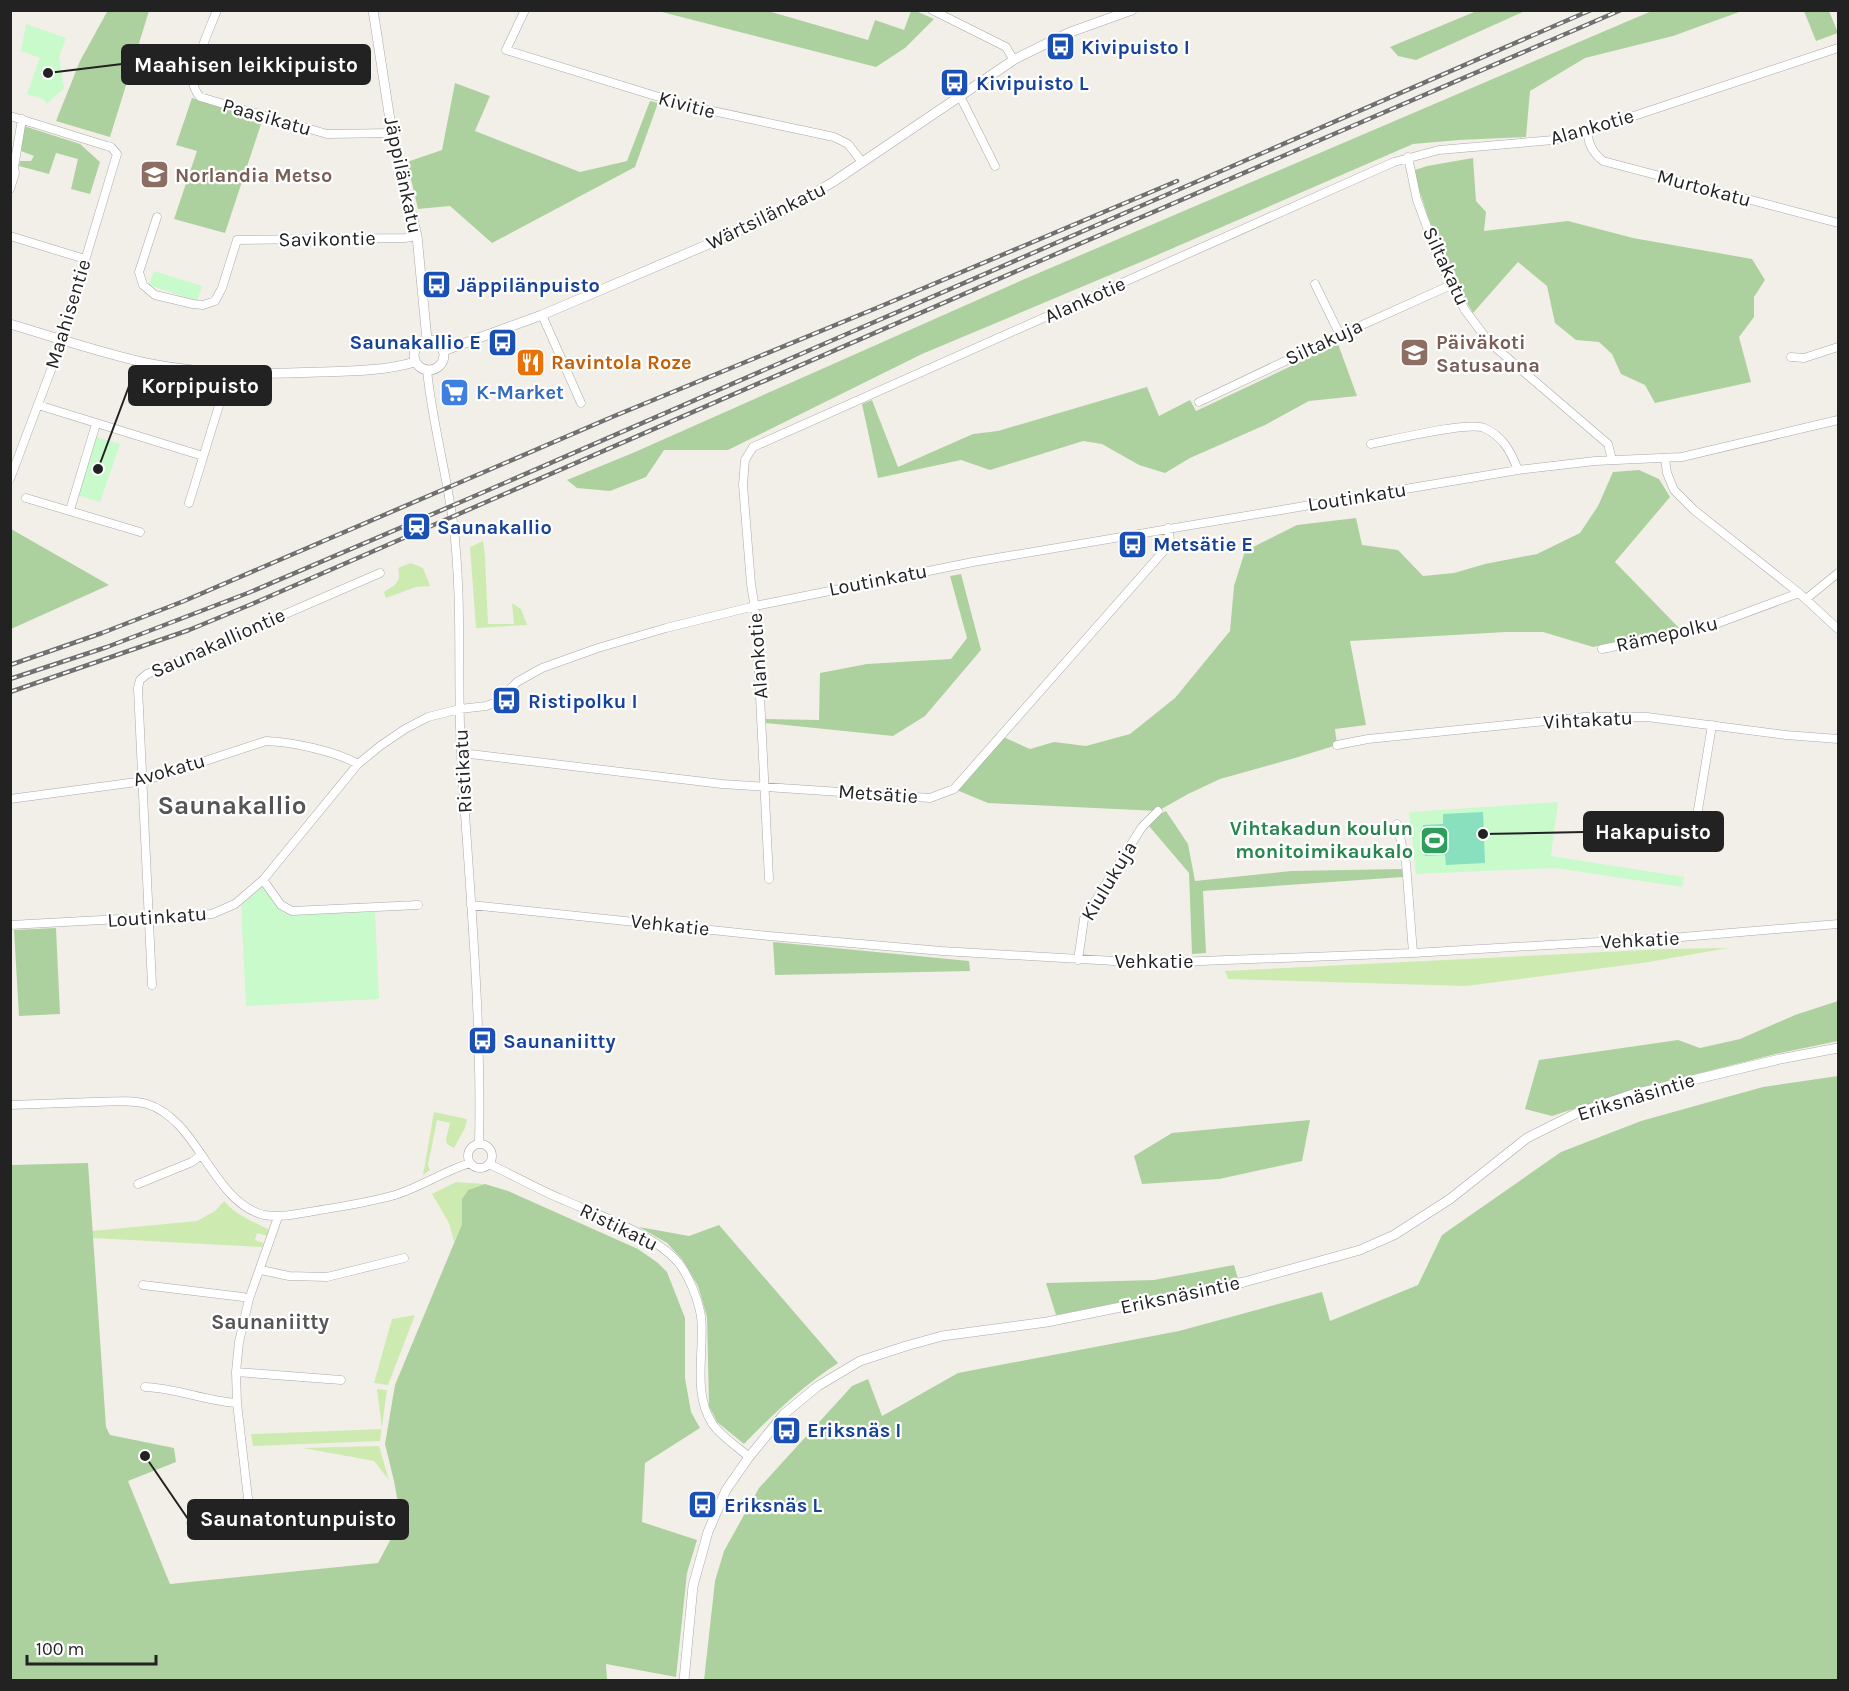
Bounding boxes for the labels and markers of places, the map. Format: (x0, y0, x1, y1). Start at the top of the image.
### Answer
bus stop icon: Kivipuisto I (1044, 31, 1076, 63)
place label: Kivipuisto I (1081, 36, 1190, 59)
callout: Maahisen leikkipuisto (122, 45, 370, 84)
bus stop icon: Kivipuisto L (939, 67, 971, 99)
place label: Kivipuisto L (976, 72, 1089, 95)
school or university icon: Norlandia Metso (138, 159, 170, 191)
place label: Norlandia Metso (175, 164, 332, 187)
bus stop icon: Jäppilänpuisto (420, 269, 452, 301)
place label: Jäppilänpuisto (457, 274, 600, 297)
bus stop icon: Saunakallio E (486, 326, 518, 358)
place label: Saunakallio E (349, 331, 481, 354)
place label: Päiväkoti Satusauna (1436, 331, 1540, 377)
school or university icon: Päiväkoti Satusauna (1399, 337, 1431, 369)
restaurant icon: Ravintola Roze (514, 346, 546, 378)
place label: Ravintola Roze (551, 351, 692, 374)
callout: Korpipuisto (129, 366, 271, 405)
supermarket icon: K-Market (439, 376, 471, 408)
place label: K-Market (476, 381, 564, 404)
station icon: Saunakallio (400, 511, 432, 543)
place label: Saunakallio (437, 516, 552, 539)
bus stop icon: Metsätie E (1116, 528, 1148, 560)
place label: Metsätie E (1153, 533, 1253, 556)
bus stop icon: Ristipolku I (491, 685, 523, 717)
place label: Ristipolku I (528, 690, 638, 713)
callout: Hakapuisto (1584, 812, 1723, 851)
place label: Vihtakadun koulun monitoimikaukalo (1230, 817, 1413, 863)
sports icon: Vihtakadun koulun monitoimikaukalo (1418, 824, 1450, 856)
bus stop icon: Saunaniitty (466, 1025, 498, 1057)
place label: Saunaniitty (503, 1030, 616, 1053)
bus stop icon: Eriksnäs I (770, 1414, 802, 1446)
place label: Eriksnäs I (807, 1419, 901, 1442)
bus stop icon: Eriksnäs L (687, 1489, 719, 1521)
place label: Eriksnäs L (724, 1494, 822, 1517)
callout: Saunatontunpuisto (188, 1500, 408, 1539)

